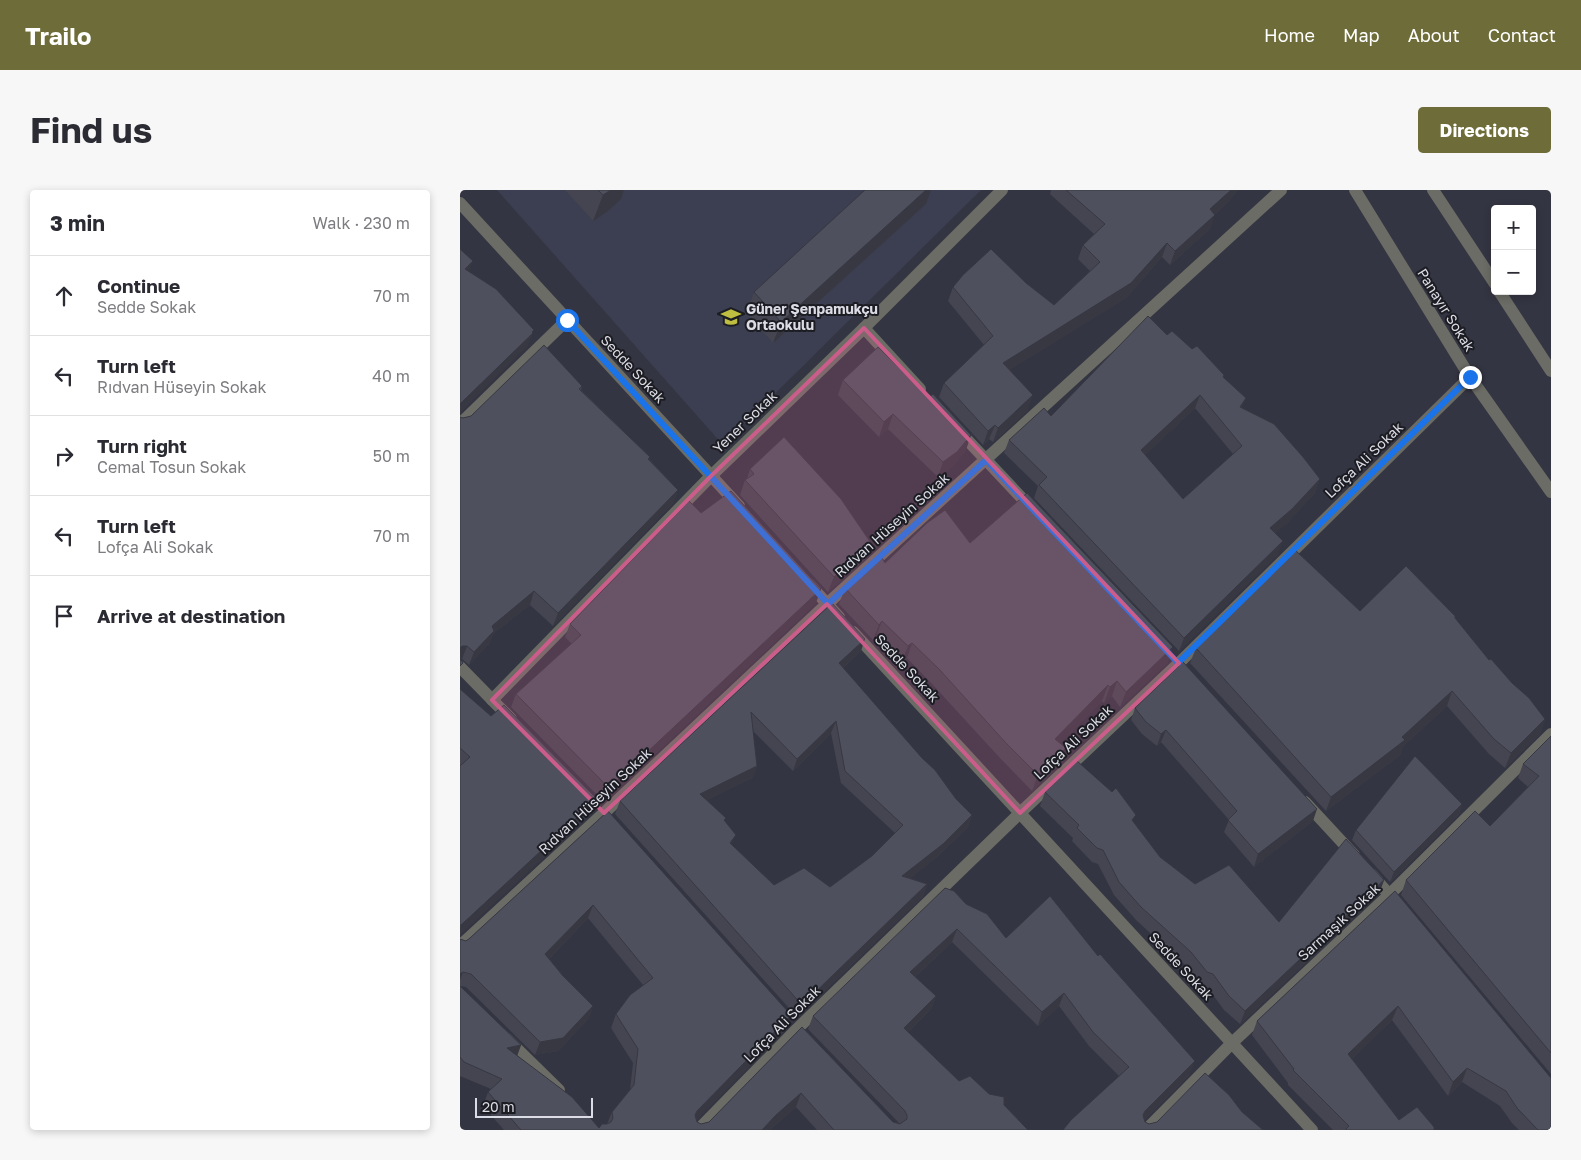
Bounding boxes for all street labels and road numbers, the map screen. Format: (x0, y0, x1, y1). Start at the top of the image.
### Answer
street label: Panayır Sokak (1414, 265, 1479, 354)
street label: Sedde Sokak (598, 331, 669, 406)
street label: Yener Sokak (709, 387, 780, 456)
street label: Lofça Ali Sokak (1321, 418, 1406, 501)
street label: Rıdvan Hüseyin Sokak (831, 469, 953, 581)
street label: Sedde Sokak (872, 630, 943, 705)
street label: Lofça Ali Sokak (1030, 701, 1116, 783)
street label: Rıdvan Hüseyin Sokak (535, 744, 655, 857)
street label: Sarmaşık Sokak (1294, 879, 1383, 964)
street label: Sedde Sokak (1146, 928, 1217, 1003)
street label: Lofça Ali Sokak (740, 982, 824, 1066)

